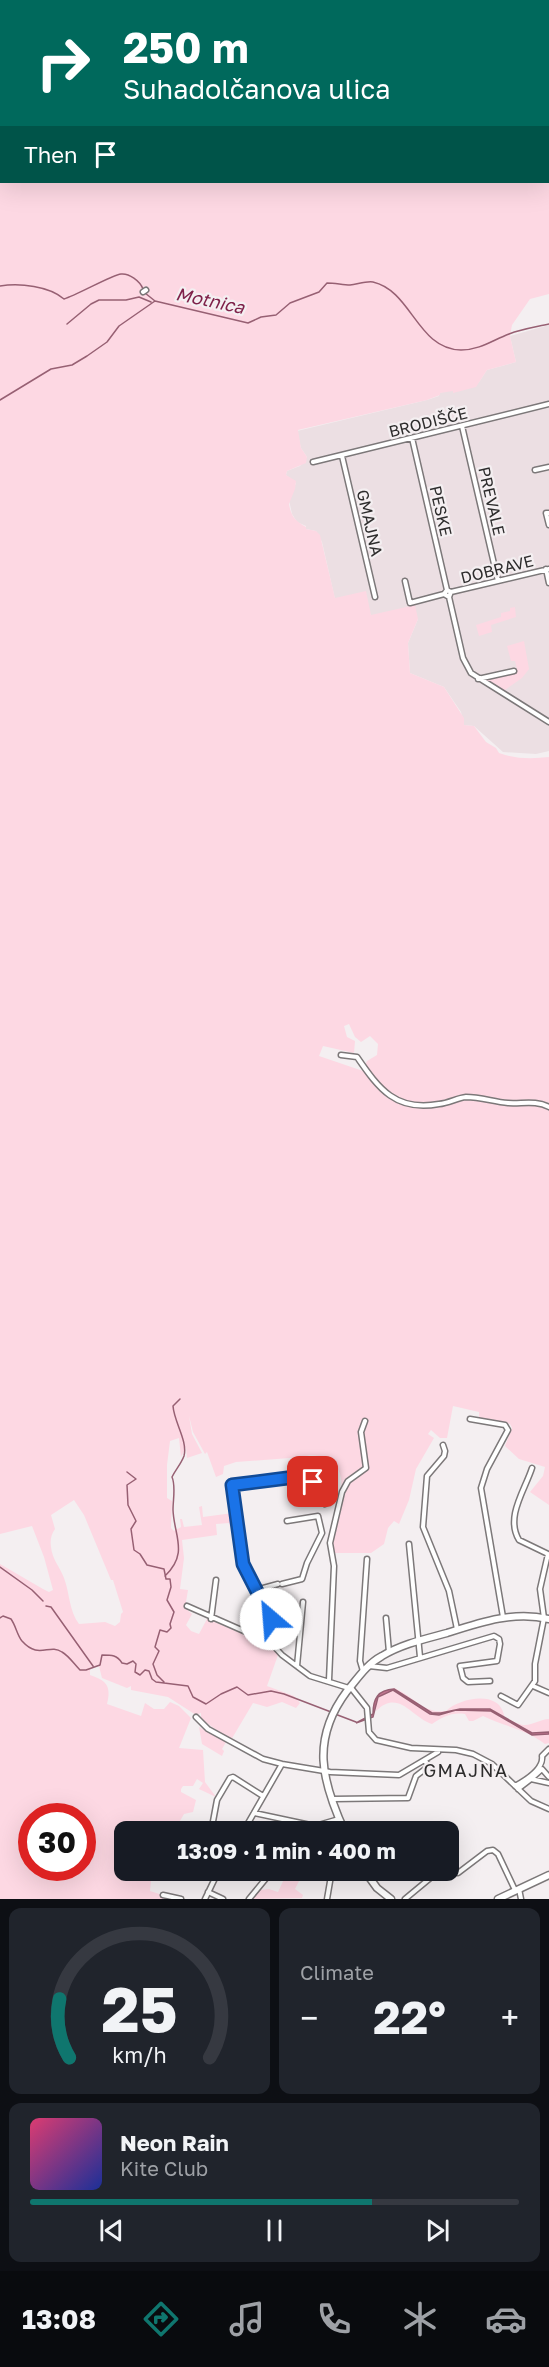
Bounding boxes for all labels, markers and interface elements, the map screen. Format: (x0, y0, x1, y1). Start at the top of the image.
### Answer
text: 250 m (123, 22, 249, 72)
icon: right (24, 24, 102, 102)
text: Suhadolčanova ulica (123, 73, 390, 105)
icon: arrive (89, 138, 122, 171)
text: Then (24, 141, 77, 168)
water label: Motnica (174, 282, 247, 318)
street label: BRODIŠČE (387, 403, 469, 441)
street label: PREVALE (474, 465, 510, 537)
street label: PESKE (425, 484, 457, 538)
street label: GMAJNA (353, 488, 387, 558)
street label: DOBRAVE (458, 550, 536, 588)
pin (287, 1456, 338, 1507)
icon: arrive (296, 1465, 329, 1498)
position arrow (239, 1587, 303, 1651)
district label: GMAJNA (423, 1759, 509, 1781)
speed limit sign: 30 (18, 1803, 96, 1881)
text: 13:09 · 1 min · 400 m (177, 1837, 396, 1864)
text: Climate (300, 1960, 374, 1984)
text: 25 (101, 1971, 178, 2046)
text: 22° (373, 1990, 446, 2044)
text: − (300, 1998, 318, 2037)
text: + (501, 1998, 519, 2037)
text: km/h (112, 2042, 167, 2068)
text: Neon Rain (120, 2129, 229, 2156)
text: Kite Club (120, 2156, 208, 2180)
icon: previous (95, 2214, 128, 2247)
icon: pause (258, 2214, 291, 2247)
icon: next (421, 2214, 454, 2247)
icon: directions (140, 2298, 182, 2340)
icon: music (226, 2298, 268, 2340)
icon: phone (313, 2298, 355, 2340)
icon: climate (399, 2298, 441, 2340)
icon: car (485, 2298, 527, 2340)
text: 13:08 (22, 2303, 96, 2335)

